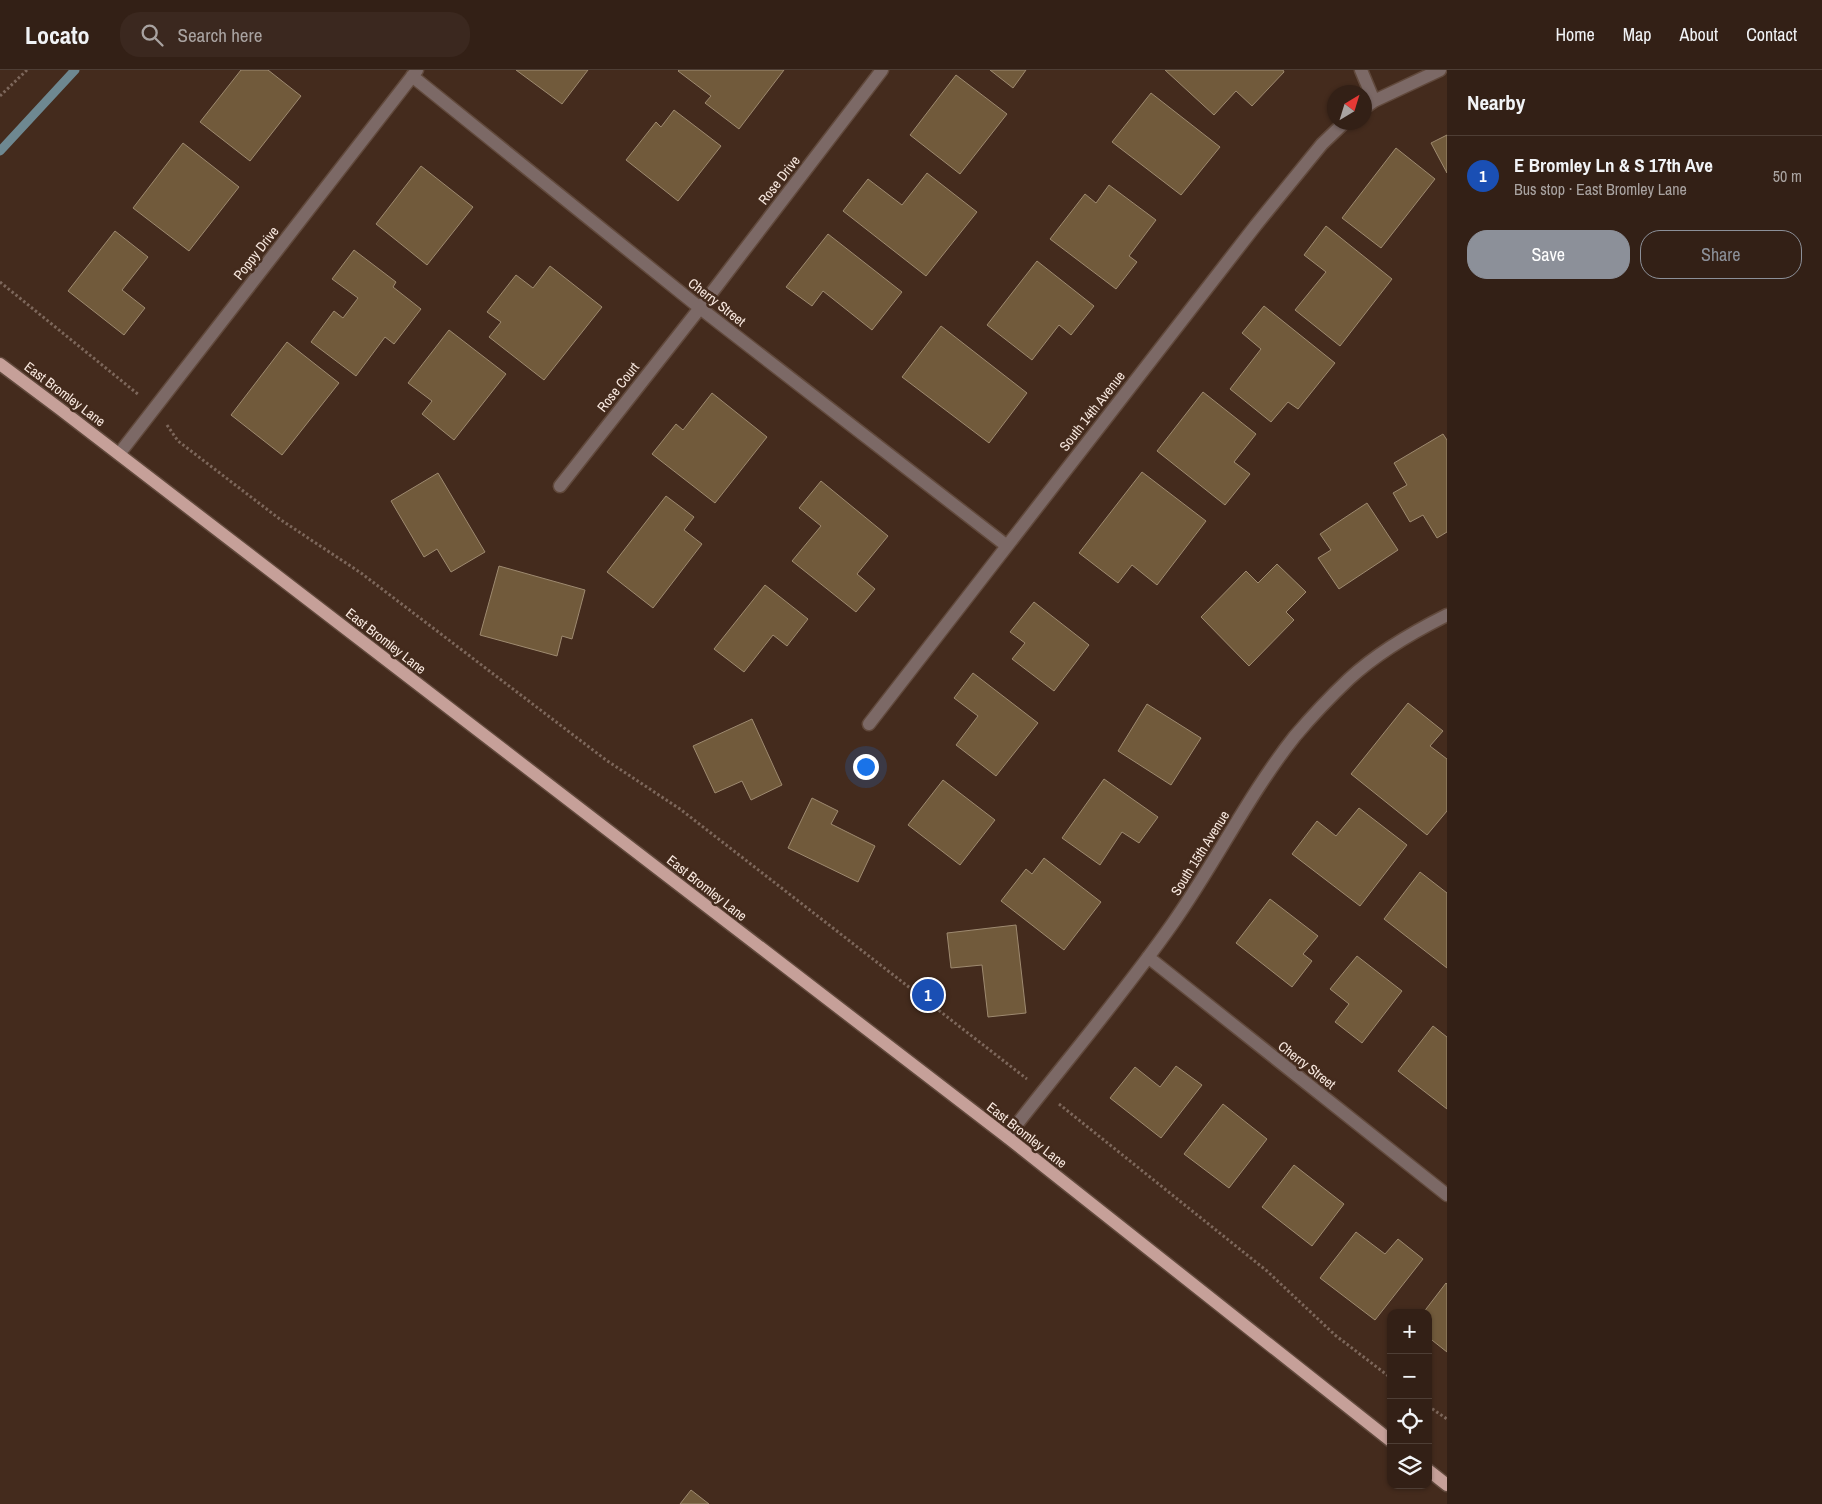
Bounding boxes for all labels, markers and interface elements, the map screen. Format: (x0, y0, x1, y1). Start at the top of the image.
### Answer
search box (120, 12, 470, 57)
text: Locato (25, 19, 90, 51)
icon: search (138, 21, 166, 49)
text: Search here (178, 22, 262, 48)
text: Home (1555, 22, 1595, 47)
text: Map (1623, 22, 1652, 47)
text: About (1680, 22, 1718, 47)
text: Contact (1746, 22, 1797, 47)
north arrow (1327, 85, 1372, 130)
text: Nearby (1467, 88, 1525, 117)
street label: Rose Drive (754, 152, 804, 208)
text: E Bromley Ln & S 17th Ave (1514, 152, 1713, 178)
text: 1 (1479, 165, 1487, 187)
text: 50 m (1773, 165, 1802, 187)
text: Bus stop · East Bromley Lane (1514, 178, 1687, 200)
street label: Poppy Drive (229, 223, 283, 283)
button: Save (1467, 230, 1630, 279)
button: Share (1640, 230, 1802, 279)
street label: Cherry Street (685, 274, 749, 330)
street label: East Bromley Lane (21, 358, 109, 430)
street label: Rose Court (593, 359, 643, 415)
street label: South 14th Avenue (1055, 367, 1129, 455)
street label: East Bromley Lane (342, 604, 430, 678)
your location (853, 754, 879, 780)
street label: South 15th Avenue (1167, 807, 1233, 899)
street label: East Bromley Lane (663, 851, 751, 925)
pin: 1 (912, 976, 944, 1014)
street label: Cherry Street (1275, 1037, 1339, 1093)
street label: East Bromley Lane (983, 1098, 1071, 1172)
map controls (1387, 1309, 1432, 1489)
button: + (1387, 1309, 1432, 1354)
button: − (1387, 1354, 1432, 1399)
button: locate (1387, 1399, 1432, 1444)
button: layers (1387, 1444, 1432, 1489)

